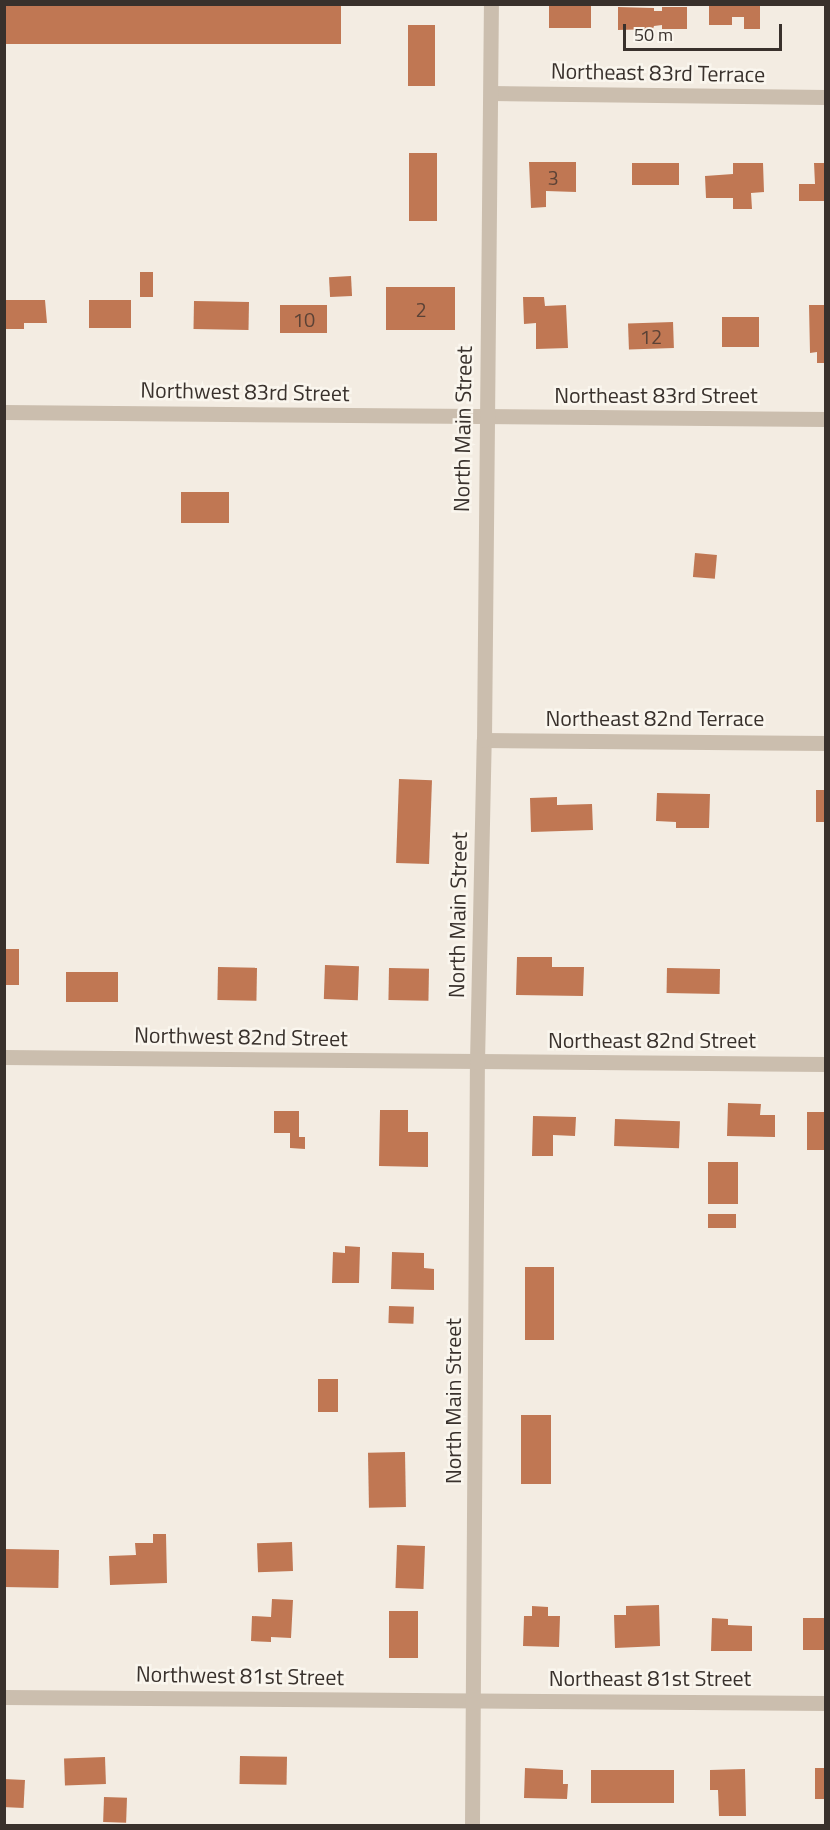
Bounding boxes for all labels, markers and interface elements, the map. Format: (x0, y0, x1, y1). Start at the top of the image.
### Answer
scale bar (626, 12, 785, 50)
text: 50 m (634, 21, 673, 48)
street label: Northeast 83rd Terrace (551, 58, 765, 88)
house number: 3 (547, 165, 559, 189)
house number: 2 (415, 297, 427, 321)
house number: 10 (293, 307, 315, 331)
house number: 12 (640, 324, 662, 348)
street label: North Main Street (448, 346, 478, 512)
street label: Northwest 83rd Street (140, 377, 350, 407)
street label: Northeast 83rd Street (554, 383, 758, 409)
street label: Northeast 82nd Terrace (546, 706, 764, 732)
street label: North Main Street (443, 832, 473, 998)
street label: Northwest 82nd Street (134, 1022, 348, 1052)
street label: Northeast 82nd Street (548, 1028, 756, 1054)
street label: North Main Street (441, 1318, 467, 1484)
street label: Northwest 81st Street (136, 1661, 344, 1691)
street label: Northeast 81st Street (549, 1666, 751, 1692)

